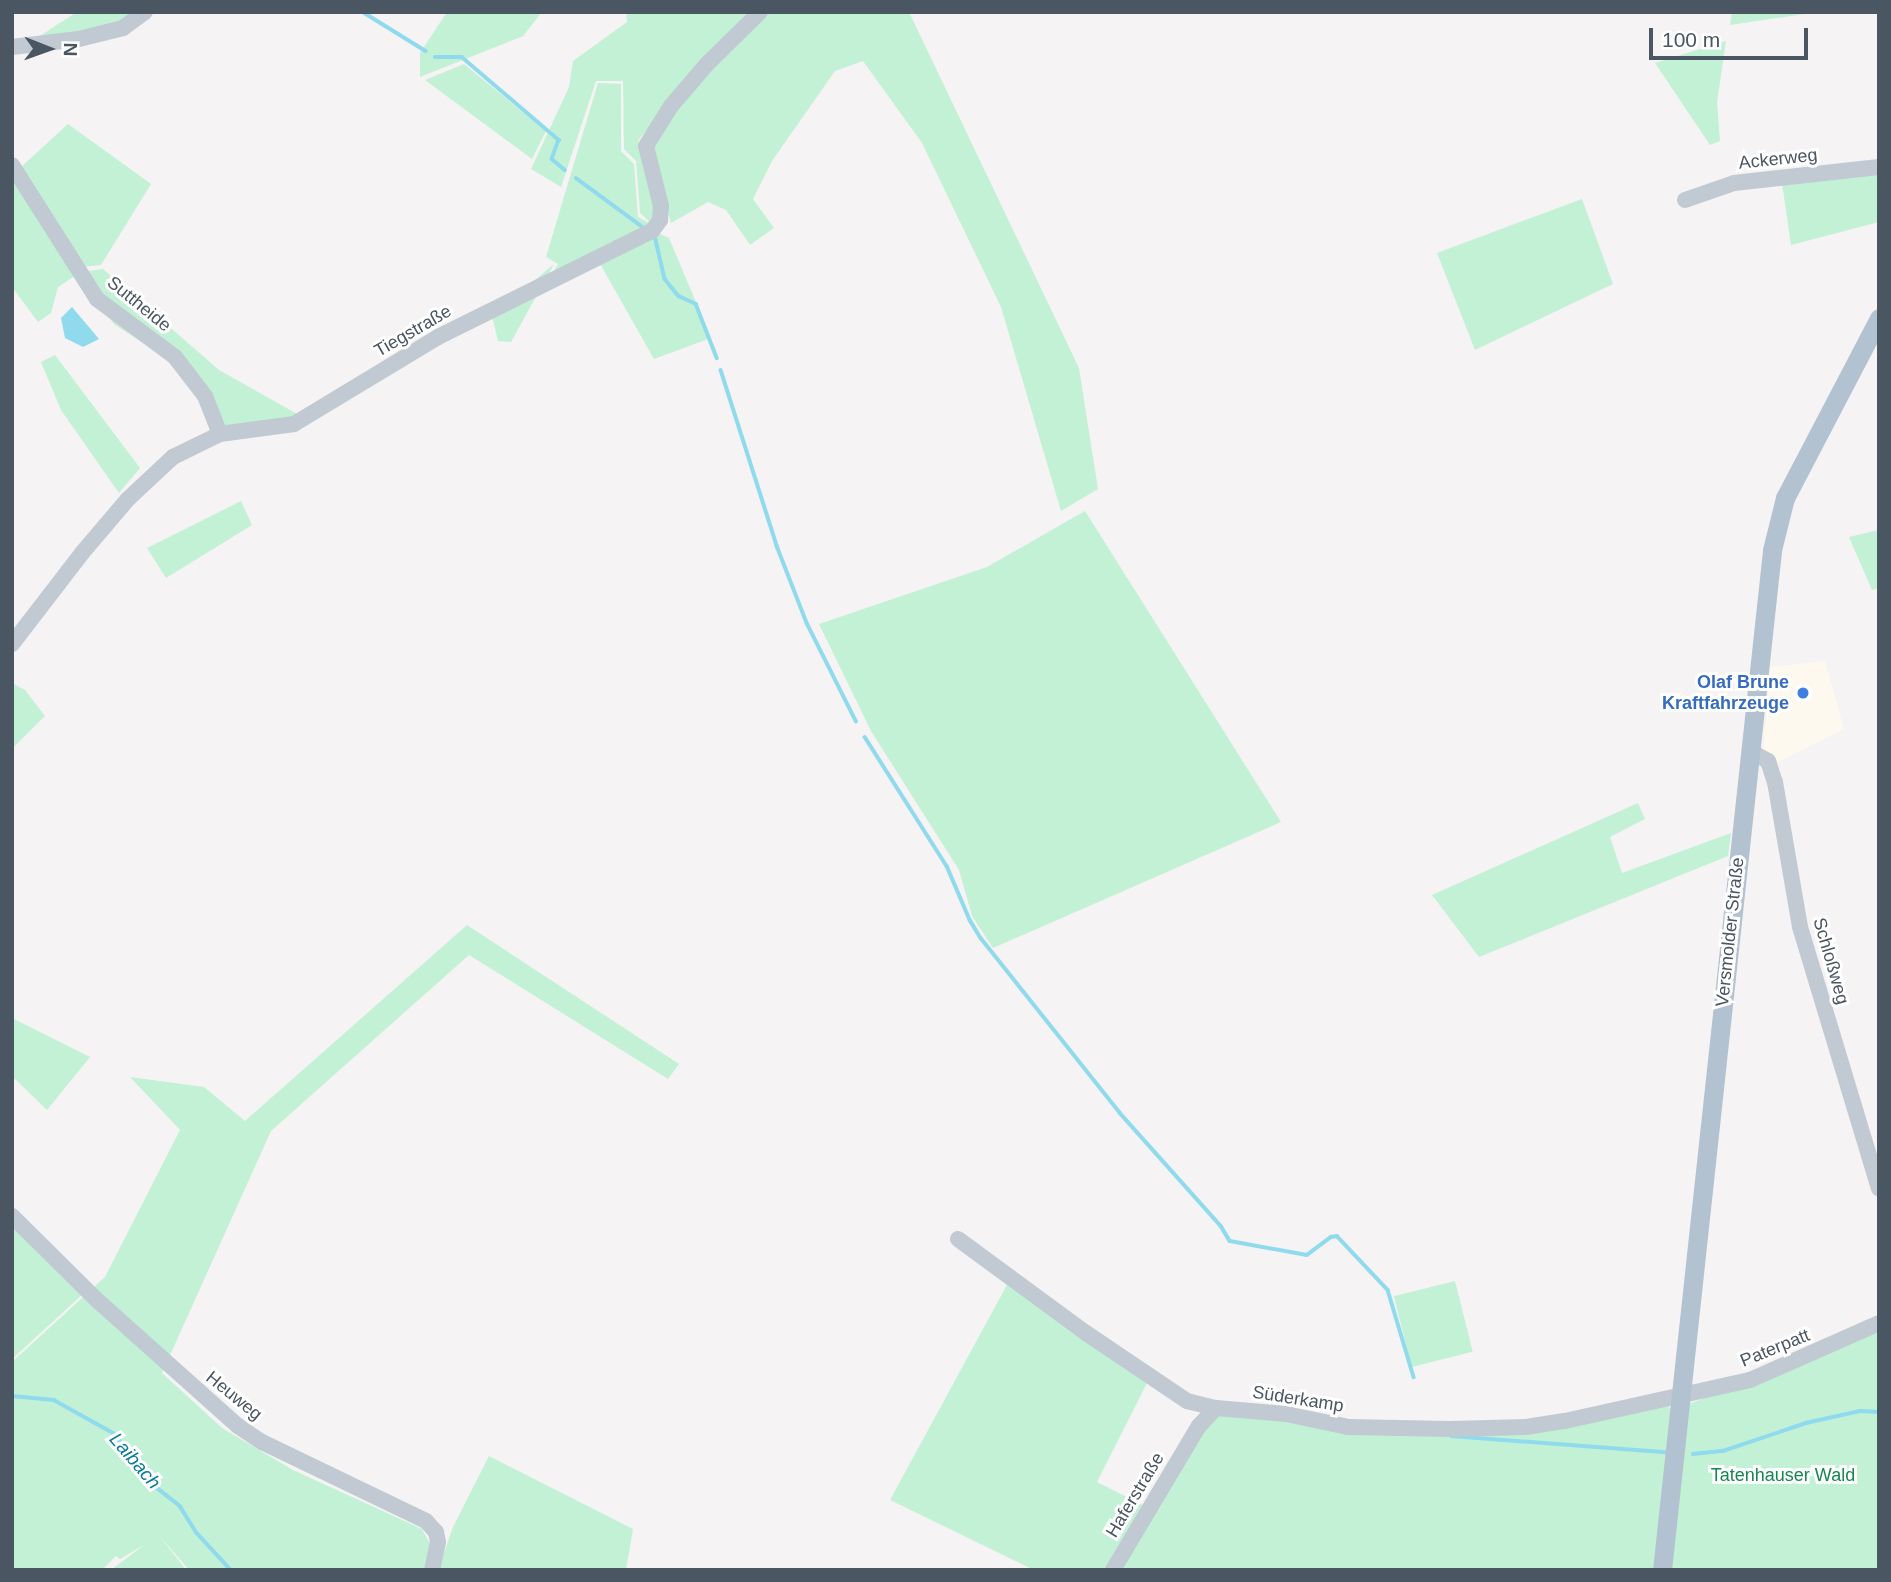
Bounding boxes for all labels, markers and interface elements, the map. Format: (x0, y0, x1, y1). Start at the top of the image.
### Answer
north arrow (14, 14, 84, 84)
scale bar (1653, 14, 1812, 58)
text: 100 m (1662, 28, 1720, 51)
text: N (60, 42, 81, 56)
street label: Ackerweg (1738, 144, 1818, 174)
street label: Suttheide (103, 272, 175, 336)
street label: Tiegstraße (371, 300, 455, 362)
place label: Olaf Brune Kraftfahrzeuge (1662, 672, 1789, 714)
marker: Olaf Brune Kraftfahrzeuge (1795, 685, 1811, 701)
street label: Versmolder Straße (1711, 856, 1749, 1008)
street label: Schloßweg (1808, 915, 1854, 1007)
street label: Paterpatt (1737, 1324, 1813, 1372)
street label: Heuweg (202, 1367, 266, 1425)
street label: Süderkamp (1251, 1381, 1345, 1417)
water label: Laibach (105, 1428, 165, 1494)
street label: Haferstraße (1101, 1449, 1169, 1541)
park label: Tatenhauser Wald (1711, 1464, 1855, 1486)

